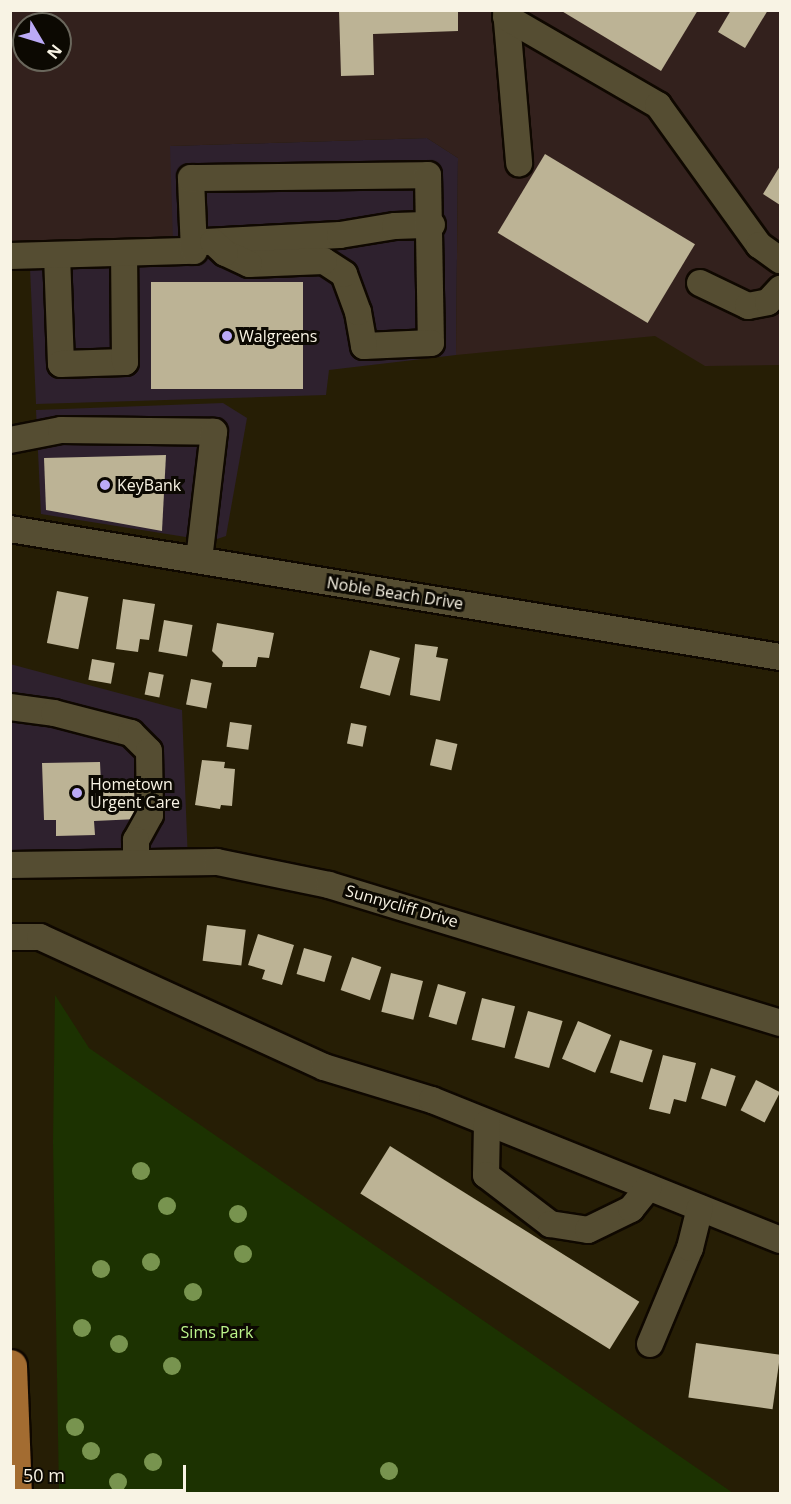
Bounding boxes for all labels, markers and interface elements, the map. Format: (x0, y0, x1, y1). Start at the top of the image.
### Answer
north arrow (12, 12, 72, 72)
text: N (42, 40, 67, 64)
place label: Walgreens (239, 326, 317, 346)
marker: Walgreens (220, 329, 234, 343)
place label: KeyBank (117, 475, 181, 495)
marker: KeyBank (98, 478, 112, 492)
street label: Noble Beach Drive (326, 573, 464, 613)
place label: Hometown Urgent Care (90, 774, 180, 812)
marker: Hometown Urgent Care (68, 784, 86, 802)
street label: Sunnycliff Drive (344, 881, 460, 931)
park label: Sims Park (181, 1322, 253, 1342)
scale bar (15, 1453, 189, 1491)
text: 50 m (23, 1463, 65, 1487)

